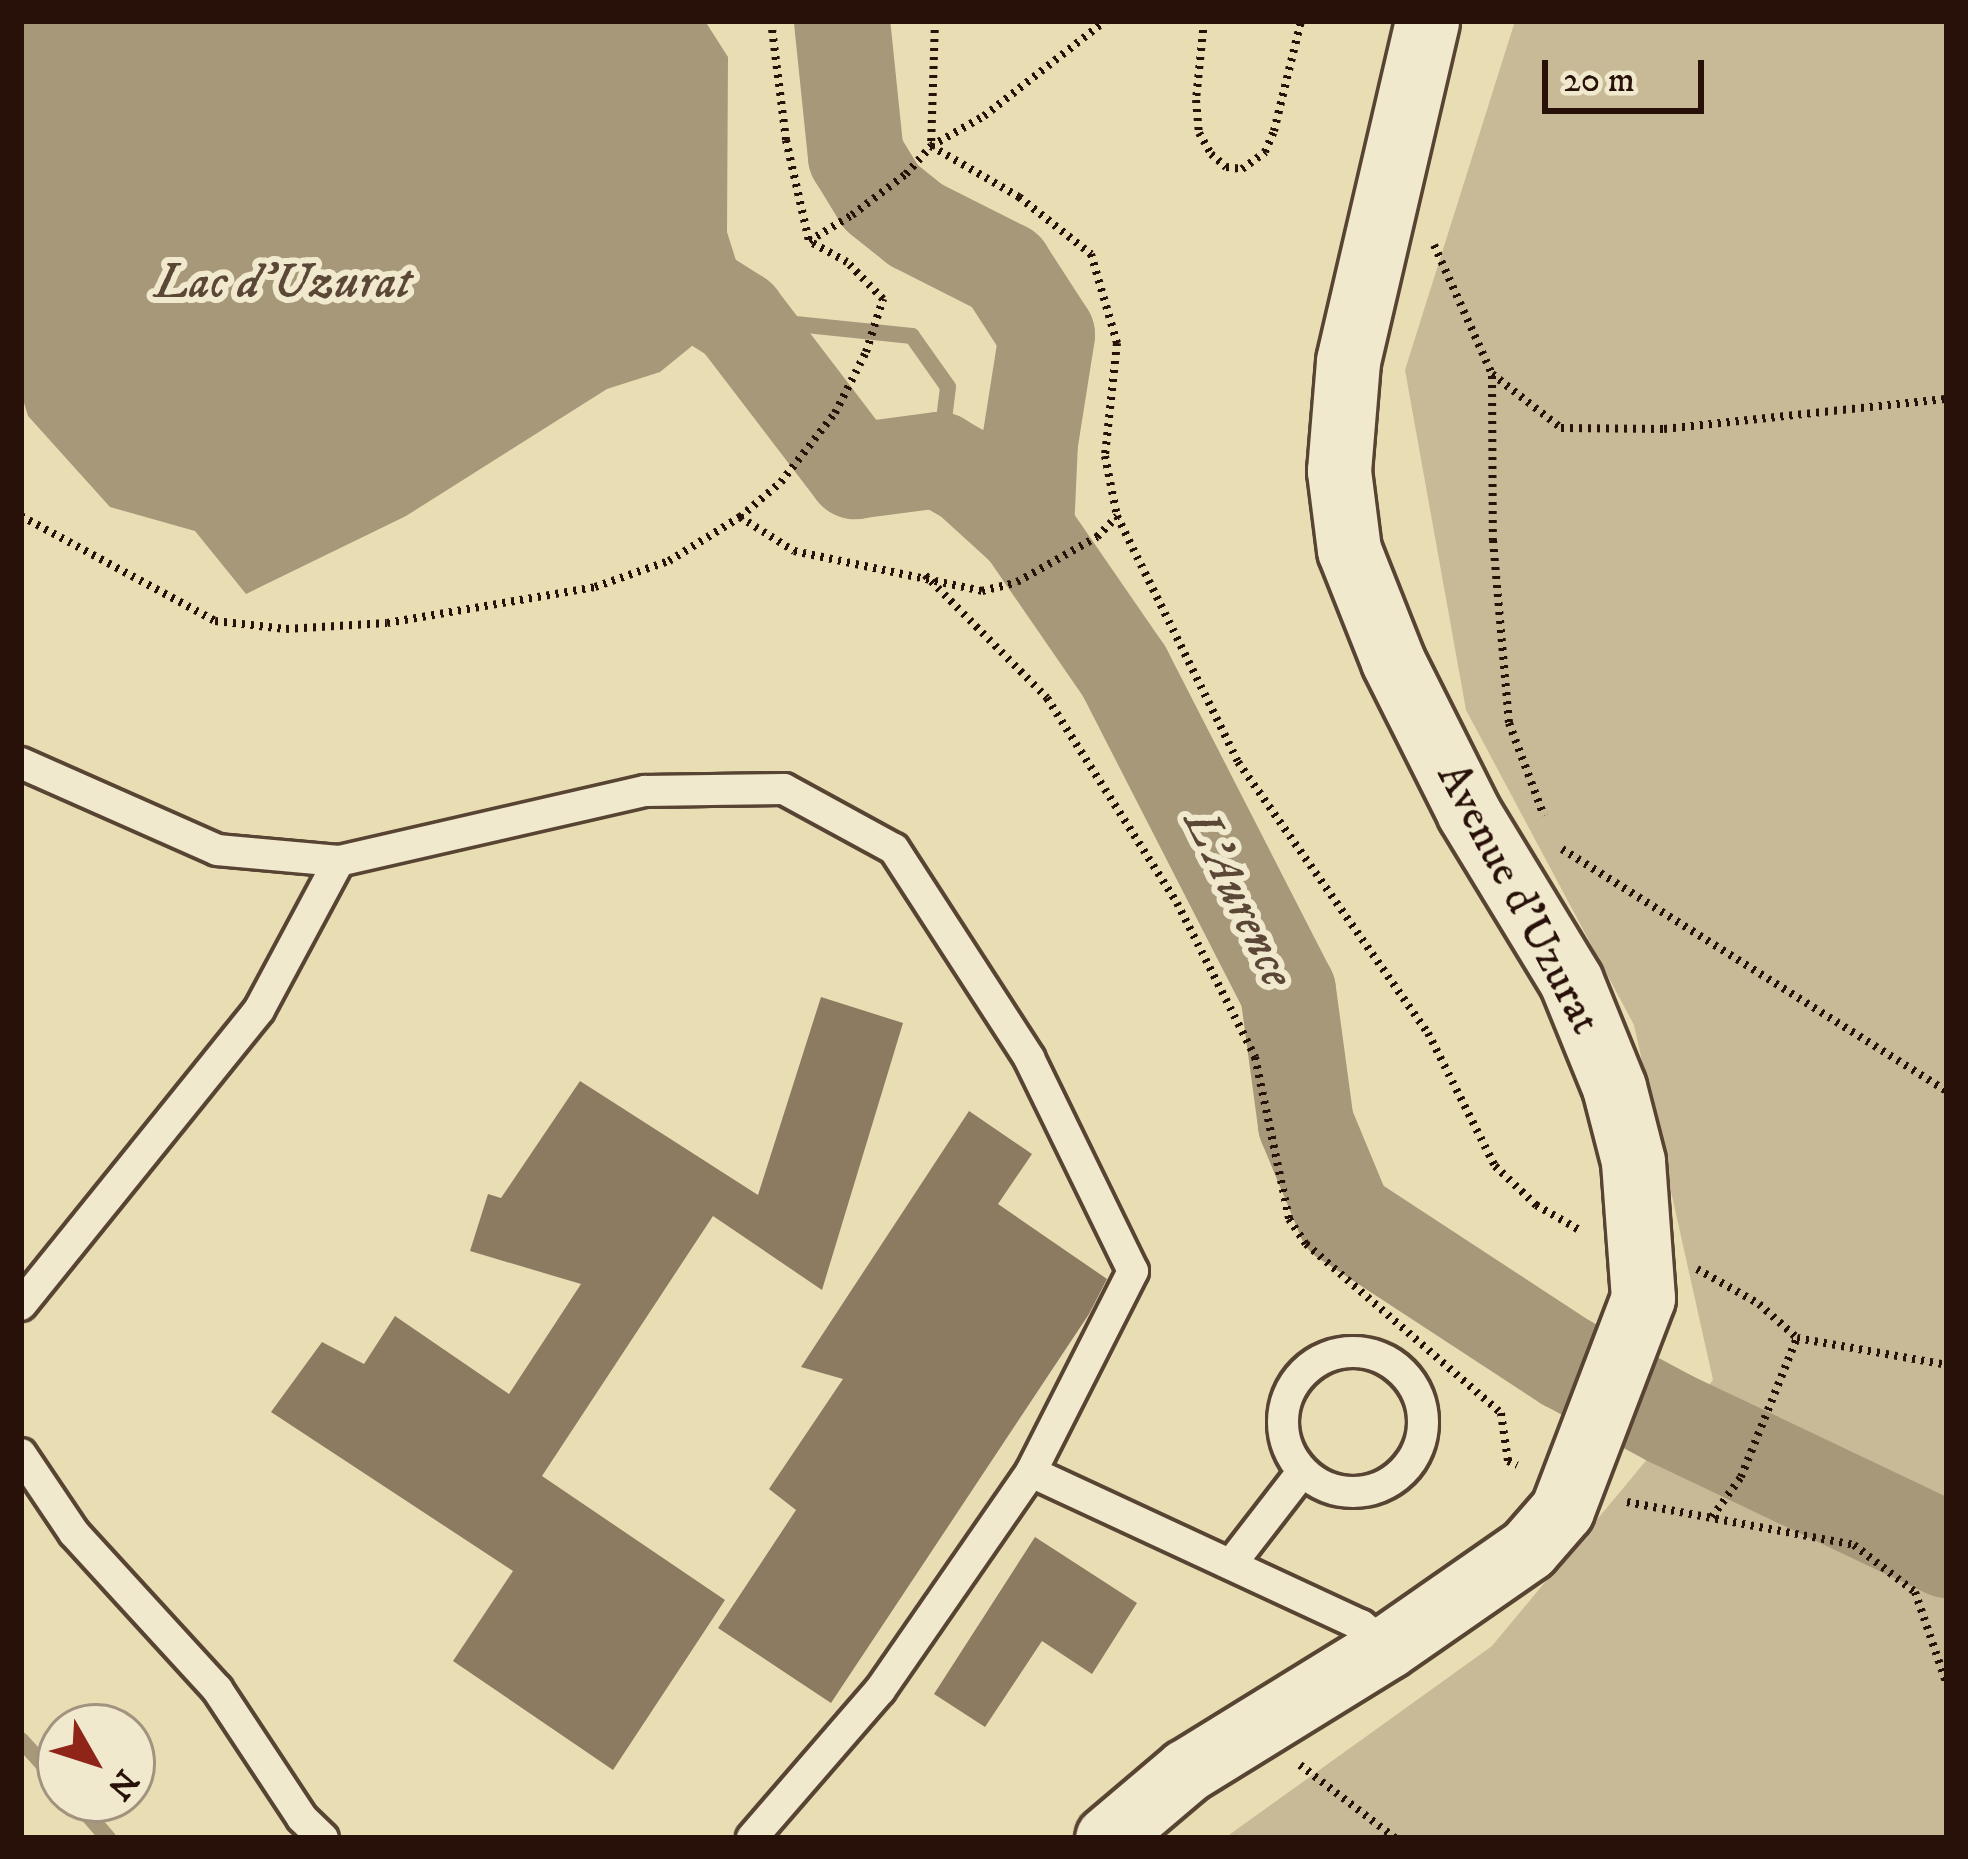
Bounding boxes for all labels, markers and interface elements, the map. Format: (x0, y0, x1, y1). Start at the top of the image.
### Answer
scale bar (1548, 36, 1710, 110)
text: 20 m (1563, 58, 1635, 103)
water label: Lac d'Uzurat (155, 255, 411, 313)
street label: Avenue d'Uzurat (1424, 754, 1612, 1044)
water label: L'Aurence (1171, 801, 1305, 997)
north arrow (36, 1703, 156, 1823)
text: N (98, 1761, 146, 1808)

